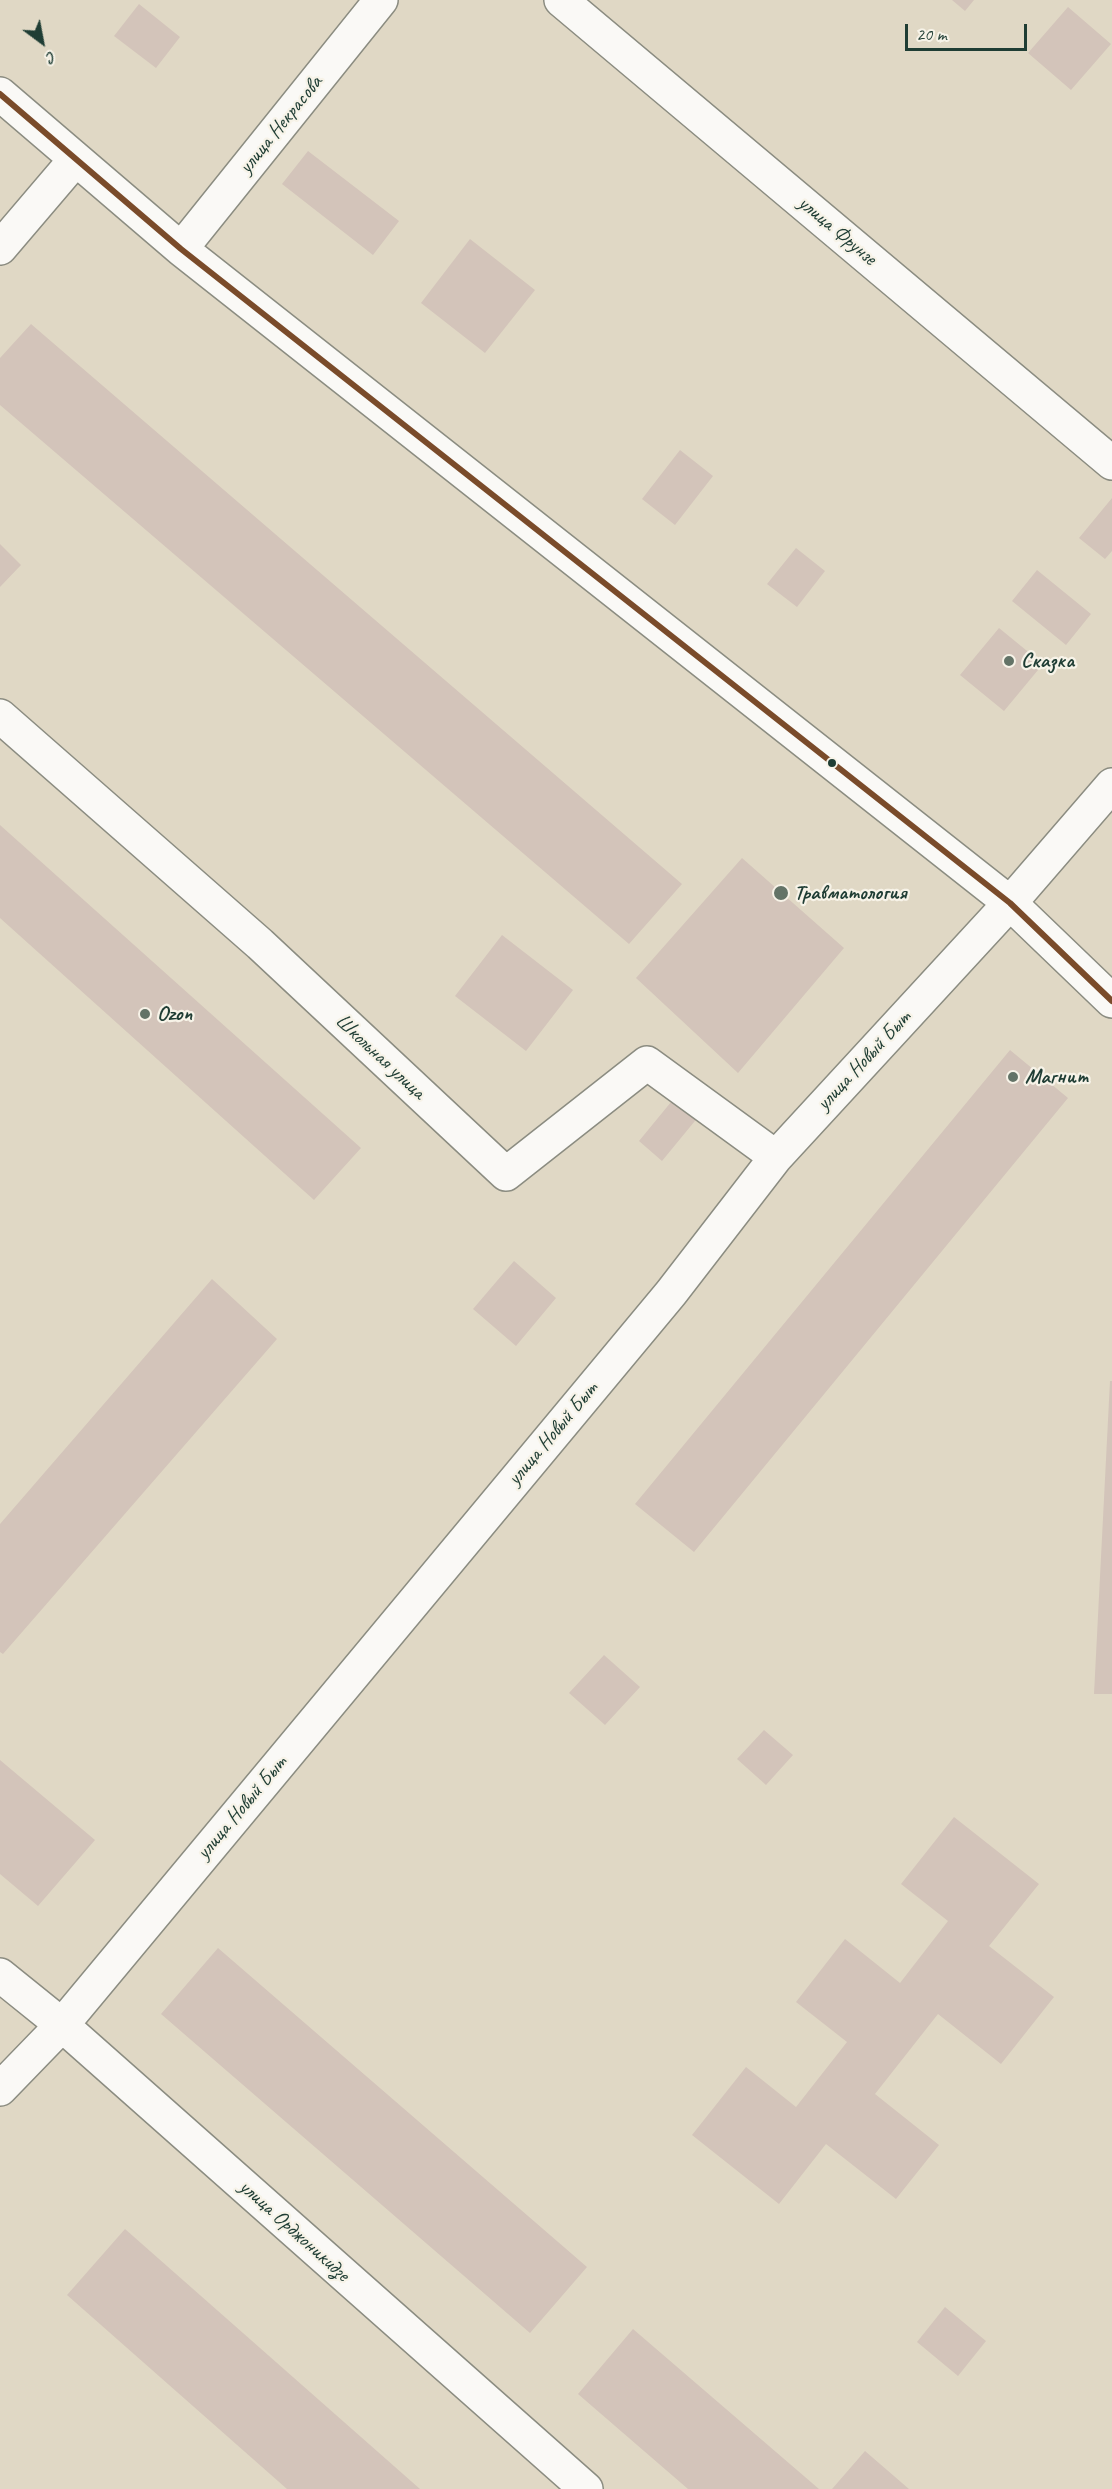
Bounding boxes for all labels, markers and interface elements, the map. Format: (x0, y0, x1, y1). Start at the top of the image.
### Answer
north arrow (12, 12, 72, 72)
scale bar (908, 12, 1030, 50)
text: 20 m (916, 23, 947, 45)
text: С (43, 47, 60, 68)
street label: улица Некрасова (234, 71, 328, 179)
street label: улица Фрунзе (793, 191, 881, 271)
place label: Сказка (1021, 648, 1074, 674)
marker: Сказка (1002, 654, 1016, 668)
unlabelled marker (826, 757, 838, 769)
place label: Травматология (794, 880, 907, 906)
marker: Травматология (772, 884, 790, 902)
place label: Ozon (157, 1001, 192, 1027)
street label: улица Новый Быт (811, 1006, 917, 1116)
marker: Ozon (138, 1007, 152, 1021)
street label: Школьная улица (330, 1009, 430, 1105)
place label: Магнит (1025, 1064, 1088, 1090)
marker: Магнит (1006, 1070, 1020, 1084)
street label: улица Новый Быт (502, 1377, 604, 1491)
street label: улица Новый Быт (191, 1751, 293, 1865)
street label: улица Орджоникидзе (234, 2175, 354, 2287)

